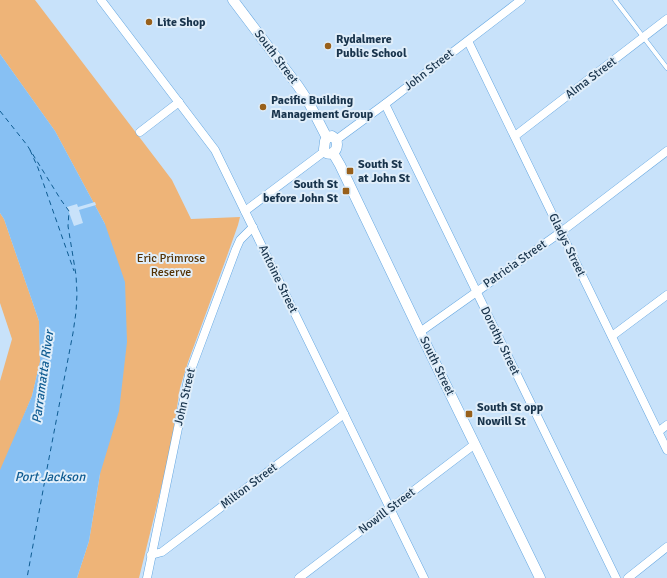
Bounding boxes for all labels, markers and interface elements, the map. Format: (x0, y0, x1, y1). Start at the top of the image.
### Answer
place label: Lite Shop (157, 15, 206, 30)
marker: Lite Shop (144, 17, 154, 27)
street label: South Street (251, 27, 301, 87)
place label: Rydalmere Public School (336, 32, 407, 61)
marker: Rydalmere Public School (323, 41, 333, 51)
street label: John Street (401, 46, 457, 94)
street label: Alma Street (562, 54, 620, 102)
place label: Pacific Building Management Group (271, 93, 374, 122)
marker: Pacific Building Management Group (258, 102, 268, 112)
place label: South St at John St (358, 157, 411, 186)
marker: South St at John St (345, 166, 355, 176)
place label: South St before John St (263, 177, 338, 206)
marker: South St before John St (341, 186, 351, 196)
street label: Gladys Street (545, 211, 589, 279)
street label: Patricia Street (481, 237, 549, 291)
street label: Antoine Street (255, 242, 301, 316)
park label: Eric Primrose Reserve (137, 251, 205, 280)
street label: Dorothy Street (477, 304, 523, 378)
water label: Parramatta River (29, 327, 58, 424)
street label: South Street (416, 334, 458, 398)
street label: John Street (171, 367, 199, 427)
place label: South St opp Nowill St (477, 400, 544, 429)
marker: South St opp Nowill St (464, 409, 474, 419)
street label: Milton Street (218, 460, 280, 512)
water label: Port Jackson (15, 469, 86, 485)
street label: Nowill Street (356, 485, 418, 537)

